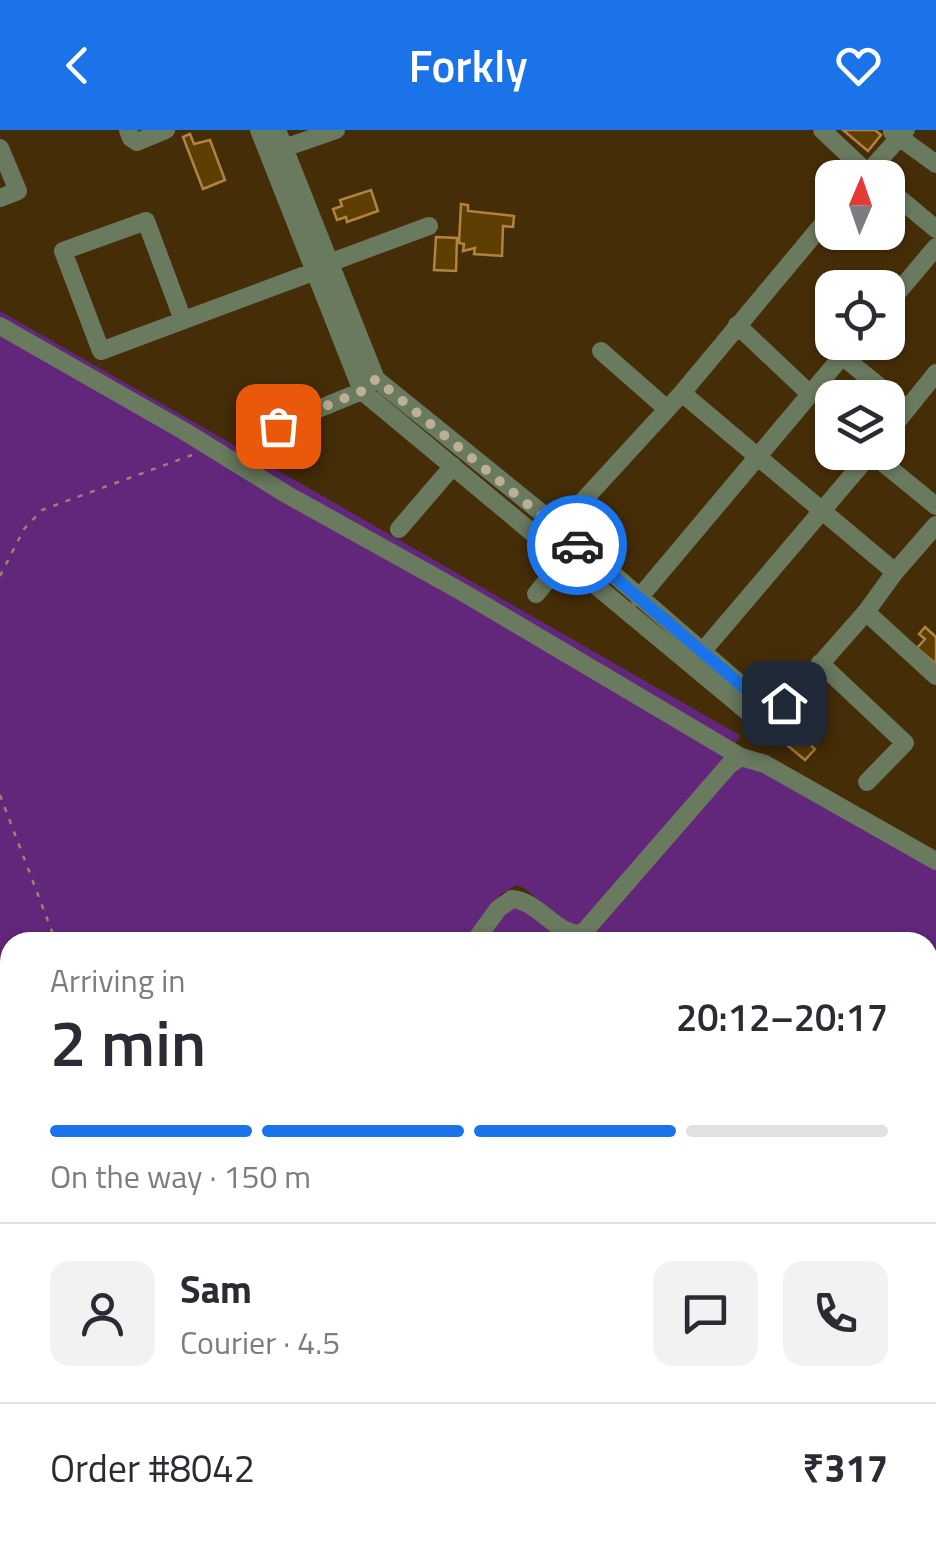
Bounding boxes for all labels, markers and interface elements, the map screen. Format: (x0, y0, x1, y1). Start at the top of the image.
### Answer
text: Forkly (408, 31, 528, 99)
icon: back (50, 38, 105, 93)
icon: heart (831, 38, 886, 93)
north arrow (815, 160, 905, 250)
map controls (815, 160, 905, 470)
button: locate (815, 270, 905, 360)
button: layers (815, 380, 905, 470)
pin (236, 384, 321, 469)
icon: bag (251, 399, 306, 454)
courier (527, 495, 627, 595)
icon: car (550, 518, 605, 573)
pin (742, 661, 827, 746)
icon: home (757, 676, 812, 731)
text: Arriving in (50, 956, 186, 1004)
text: 20:12–20:17 (676, 988, 888, 1046)
text: 2 min (50, 992, 206, 1091)
text: On the way · 150 m (50, 1152, 311, 1200)
text: Sam (180, 1260, 252, 1318)
button: person (50, 1261, 155, 1366)
button: chat (653, 1261, 758, 1366)
button: phone (783, 1261, 888, 1366)
text: Courier · 4.5 (180, 1318, 340, 1366)
text: Order #8042 (50, 1439, 255, 1497)
text: ₹317 (802, 1439, 888, 1497)

